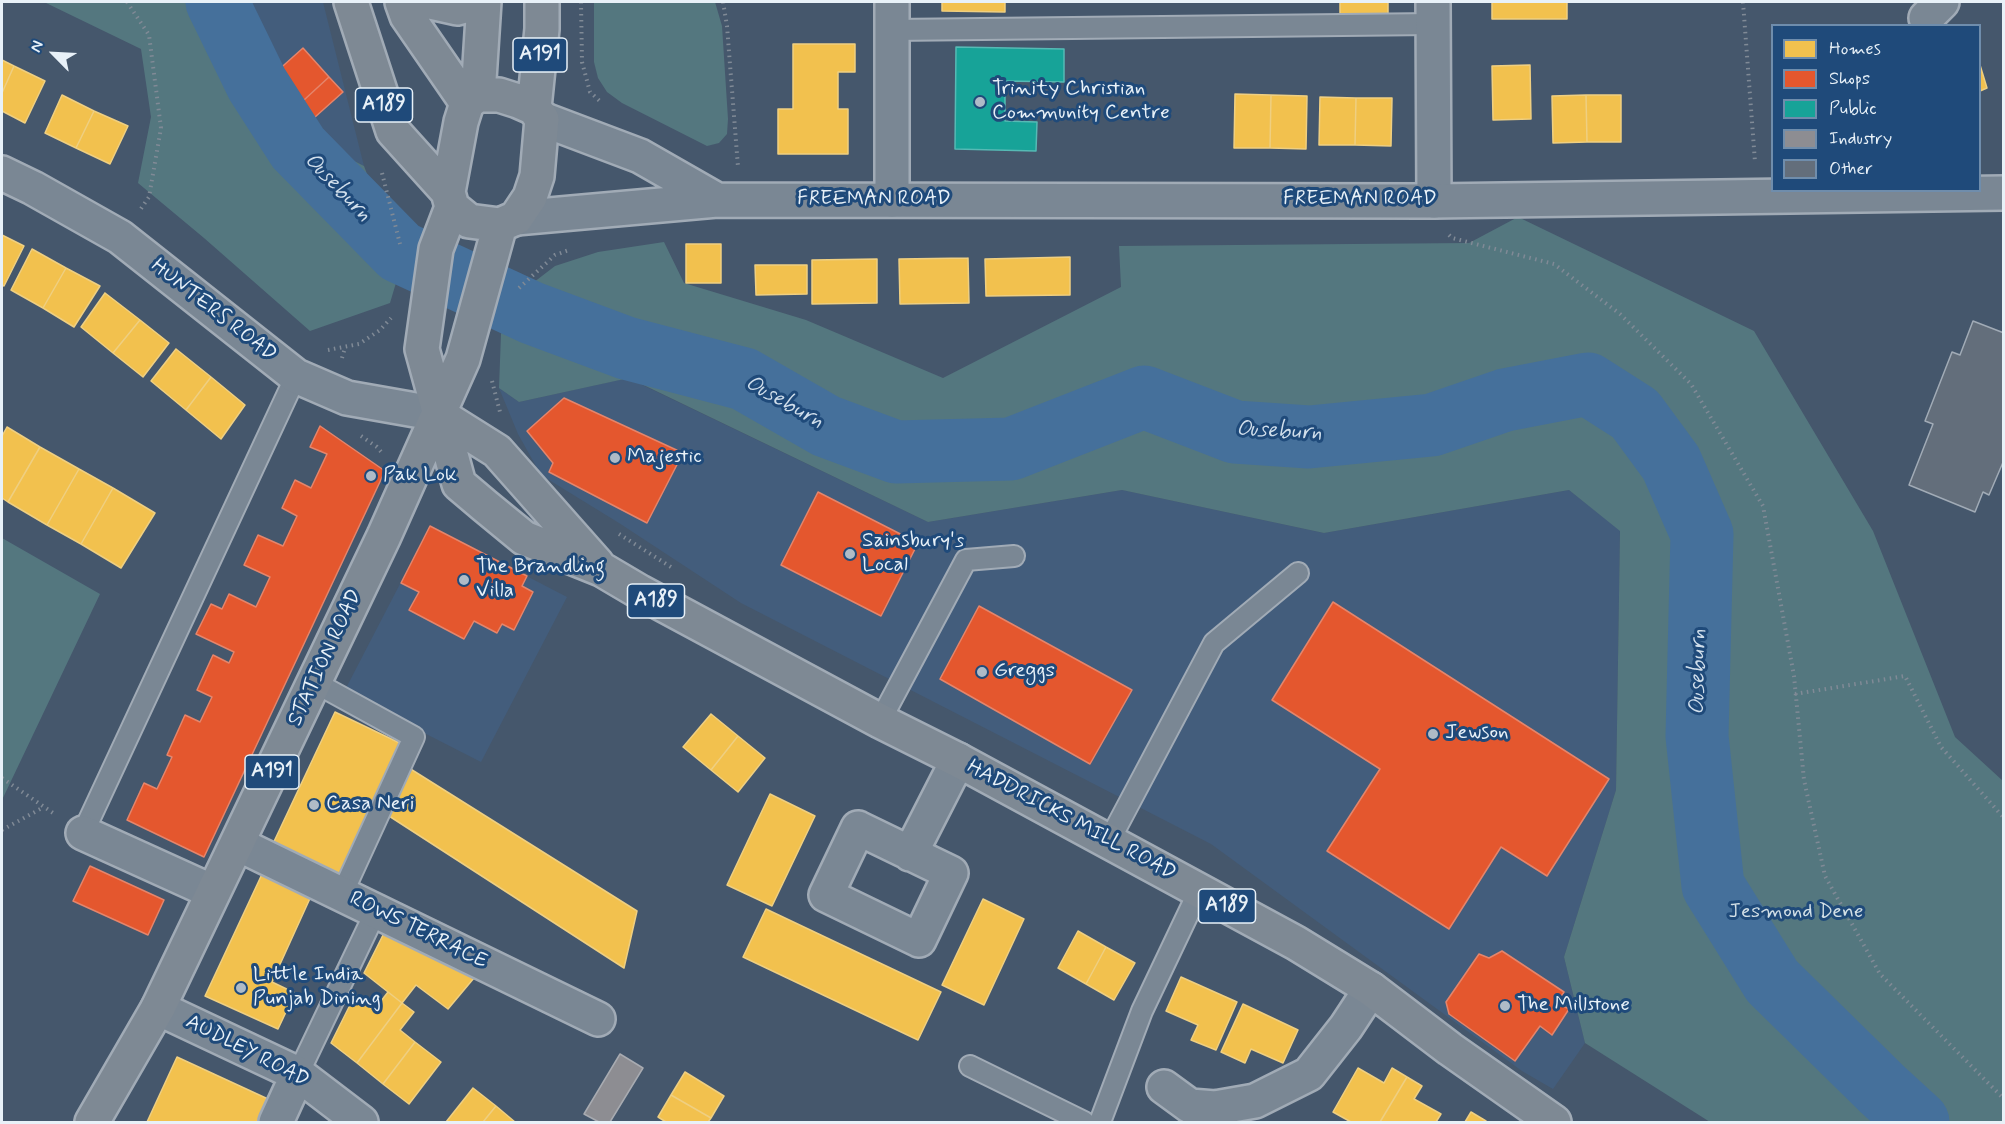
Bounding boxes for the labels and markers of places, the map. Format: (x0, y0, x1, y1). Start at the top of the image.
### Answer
place label: Trinity Christian Community Centre (992, 77, 1170, 127)
marker: Trinity Christian Community Centre (973, 95, 987, 109)
place label: Majestic (627, 445, 702, 471)
marker: Majestic (608, 451, 622, 465)
place label: Pak Lok (383, 463, 457, 489)
marker: Pak Lok (364, 469, 378, 483)
place label: Sainsbury's Local (862, 529, 964, 579)
marker: Sainsbury's Local (843, 547, 857, 561)
place label: The Brandling Villa (476, 555, 605, 605)
marker: The Brandling Villa (457, 573, 471, 587)
place label: Greggs (994, 659, 1055, 685)
marker: Greggs (975, 665, 989, 679)
place label: Jewson (1445, 721, 1509, 747)
marker: Jewson (1426, 727, 1440, 741)
place label: Casa Neri (326, 792, 414, 818)
marker: Casa Neri (307, 798, 321, 812)
place label: Little India Punjab Dining (253, 963, 381, 1013)
marker: Little India Punjab Dining (234, 981, 248, 995)
place label: The Millstone (1517, 993, 1630, 1019)
marker: The Millstone (1498, 999, 1512, 1013)

